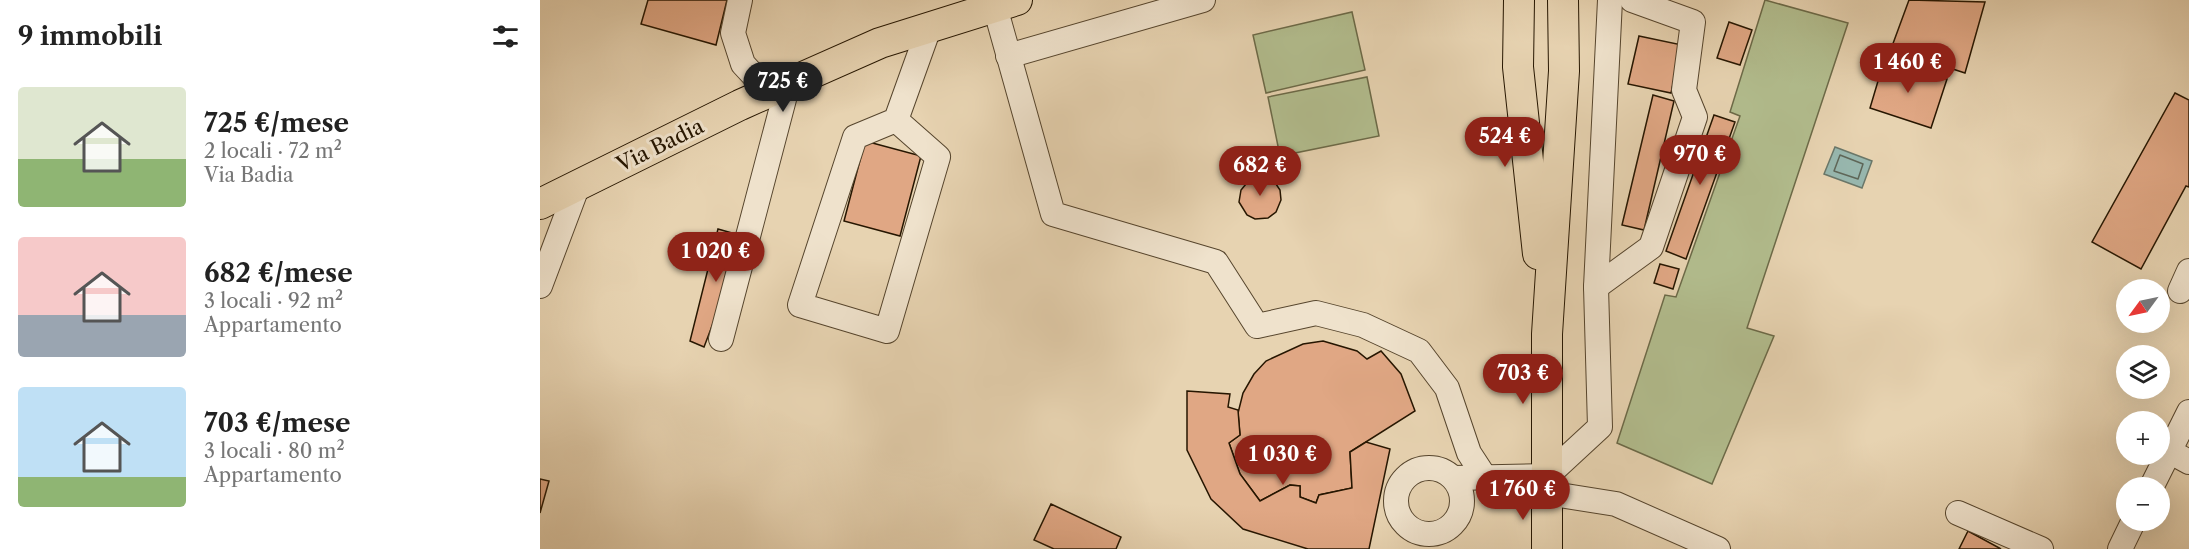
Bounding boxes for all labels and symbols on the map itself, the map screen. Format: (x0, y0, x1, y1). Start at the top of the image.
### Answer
pin: 1 460 € (1853, 43, 1963, 94)
pin: 725 € (741, 62, 825, 113)
street label: Via Badia (611, 113, 709, 177)
pin: 524 € (1463, 117, 1547, 168)
pin: 970 € (1658, 135, 1742, 186)
pin: 682 € (1218, 146, 1302, 197)
pin: 1 020 € (661, 232, 771, 283)
north arrow (2116, 279, 2170, 333)
pin: 703 € (1481, 354, 1565, 405)
pin: 1 030 € (1228, 435, 1338, 486)
pin: 1 760 € (1468, 470, 1578, 521)

